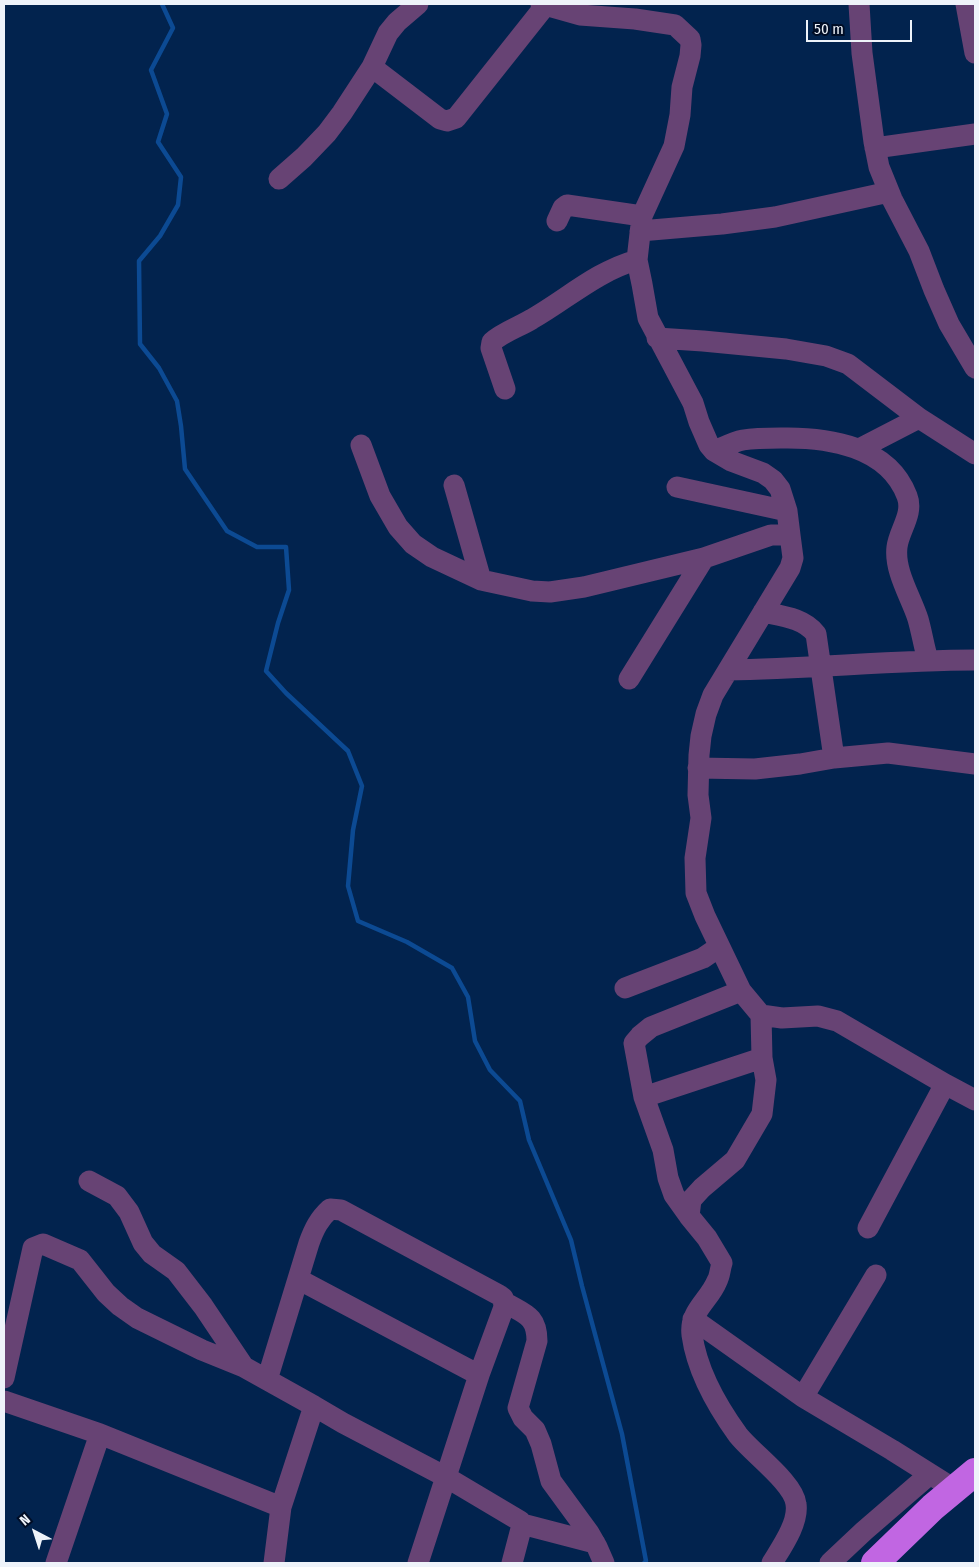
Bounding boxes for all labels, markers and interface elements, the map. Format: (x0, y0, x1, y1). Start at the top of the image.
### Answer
scale bar (809, 10, 915, 42)
text: 50 m (814, 20, 844, 38)
north arrow (10, 1507, 60, 1557)
text: N (16, 1511, 34, 1529)

